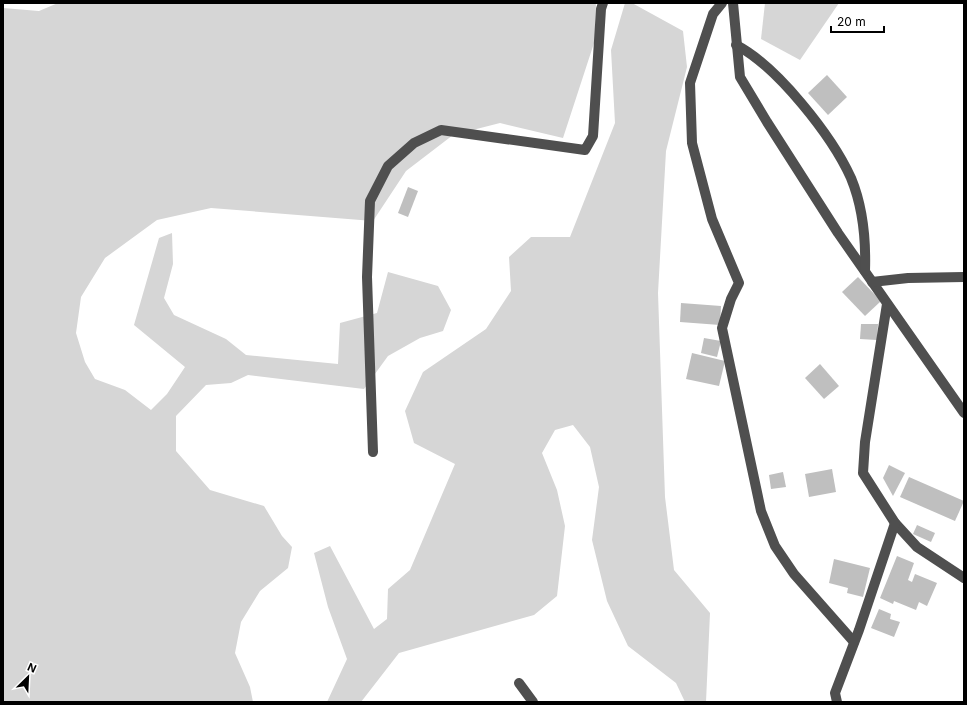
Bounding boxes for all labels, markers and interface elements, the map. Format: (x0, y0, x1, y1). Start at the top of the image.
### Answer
scale bar (831, 8, 884, 34)
text: 20 m (837, 14, 866, 29)
north arrow (8, 657, 48, 697)
text: N (25, 660, 39, 676)

